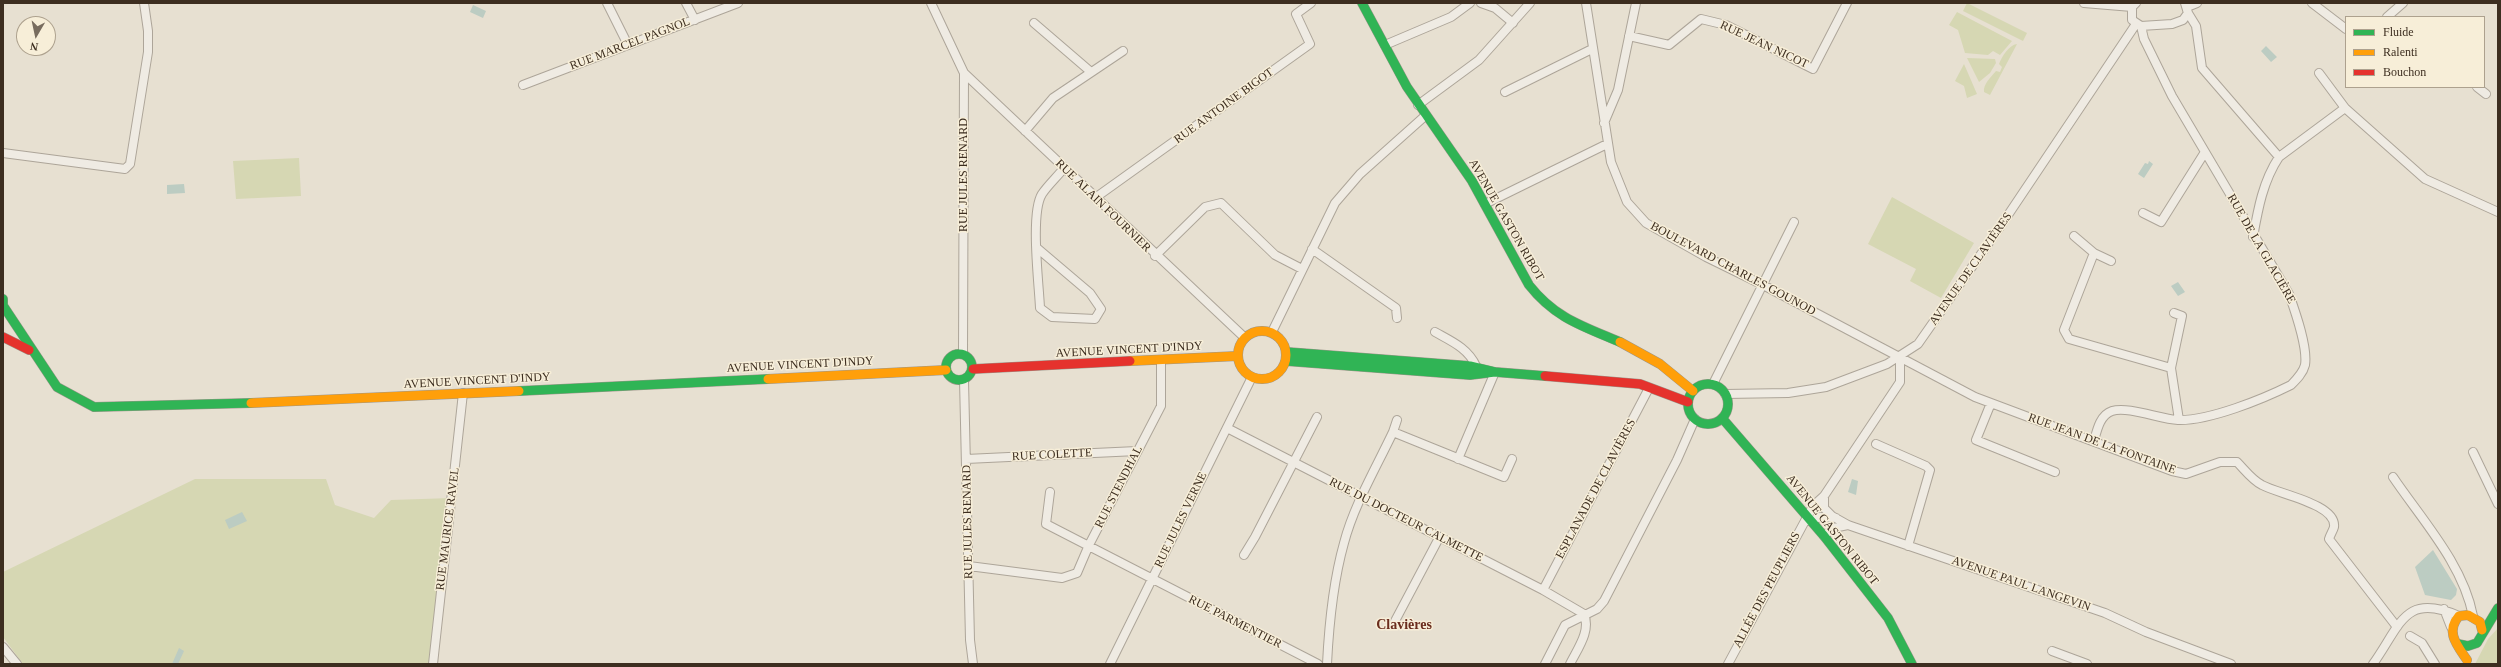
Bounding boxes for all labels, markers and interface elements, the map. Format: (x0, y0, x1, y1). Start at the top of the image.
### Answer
street label: RUE MARCEL PAGNOL (568, 14, 692, 74)
north arrow (16, 16, 56, 56)
legend (2345, 16, 2485, 88)
street label: RUE JEAN NICOT (1717, 18, 1811, 72)
text: Fluide (2383, 25, 2414, 39)
text: N (29, 40, 39, 53)
text: Ralenti (2383, 45, 2418, 59)
street label: RUE ANTOINE BIGOT (1171, 65, 1277, 147)
text: Bouchon (2383, 65, 2426, 79)
street label: RUE JULES RENARD (957, 118, 971, 232)
street label: RUE ALAIN FOURNIER (1052, 157, 1154, 255)
street label: AVENUE GASTON RIBOT (1465, 157, 1547, 283)
street label: RUE DE LA GLACIÈRE (2224, 192, 2298, 306)
street label: AVENUE DE CLAVIÈRES (1927, 210, 2015, 328)
street label: BOULEVARD CHARLES GOUNOD (1648, 219, 1818, 319)
street label: AVENUE VINCENT D'INDY (1055, 339, 1203, 361)
street label: AVENUE VINCENT D'INDY (726, 354, 874, 376)
street label: AVENUE VINCENT D'INDY (403, 370, 551, 392)
street label: RUE JEAN DE LA FONTAINE (2026, 410, 2178, 478)
street label: ESPLANADE DE CLAVIÈRES (1553, 417, 1639, 561)
street label: RUE STENDHAL (1092, 443, 1146, 531)
street label: RUE COLETTE (1012, 446, 1092, 464)
street label: RUE JULES RENARD (960, 465, 976, 579)
street label: RUE MAURICE RAVEL (433, 467, 463, 591)
street label: RUE JULES VERNE (1152, 470, 1210, 570)
street label: AVENUE GASTON RIBOT (1783, 472, 1881, 588)
street label: RUE DU DOCTEUR CALMETTE (1327, 475, 1485, 565)
street label: ALLÉE DES PEUPLIERS (1730, 530, 1804, 650)
street label: AVENUE PAUL LANGEVIN (1950, 553, 2092, 615)
street label: RUE PARMENTIER (1186, 592, 1284, 652)
district label: Clavières (1376, 617, 1432, 633)

